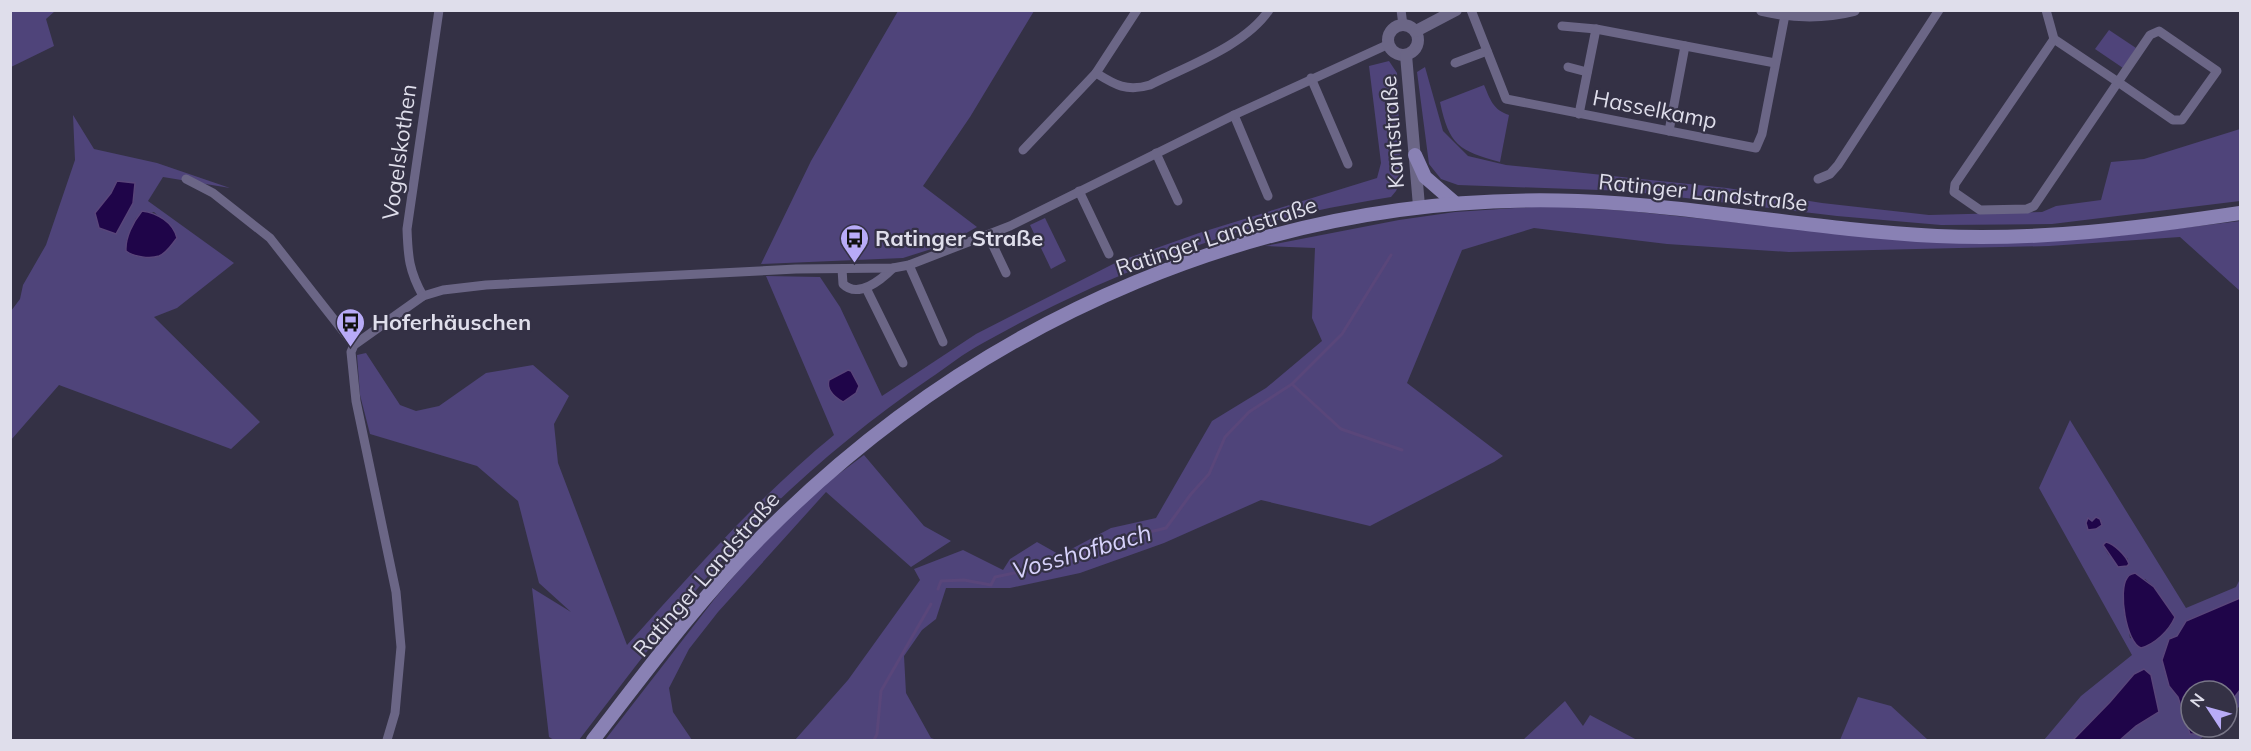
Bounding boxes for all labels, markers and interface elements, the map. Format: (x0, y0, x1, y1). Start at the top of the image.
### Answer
street label: Kantstraße (1374, 75, 1410, 189)
street label: Vogelskothen (376, 82, 422, 222)
street label: Hasselkamp (1590, 83, 1720, 135)
street label: Ratinger Landstraße (1597, 167, 1809, 217)
street label: Ratinger Landstraße (1112, 190, 1320, 282)
bus stop icon: Ratinger Straße (838, 222, 870, 264)
place label: Ratinger Straße (875, 224, 1043, 252)
bus stop icon: Hoferhäuschen (335, 306, 367, 348)
place label: Hoferhäuschen (372, 308, 531, 336)
street label: Ratinger Landstraße (627, 486, 785, 662)
water label: Vosshofbach (1009, 517, 1155, 585)
north arrow (2179, 679, 2239, 739)
text: N (2185, 689, 2209, 711)

